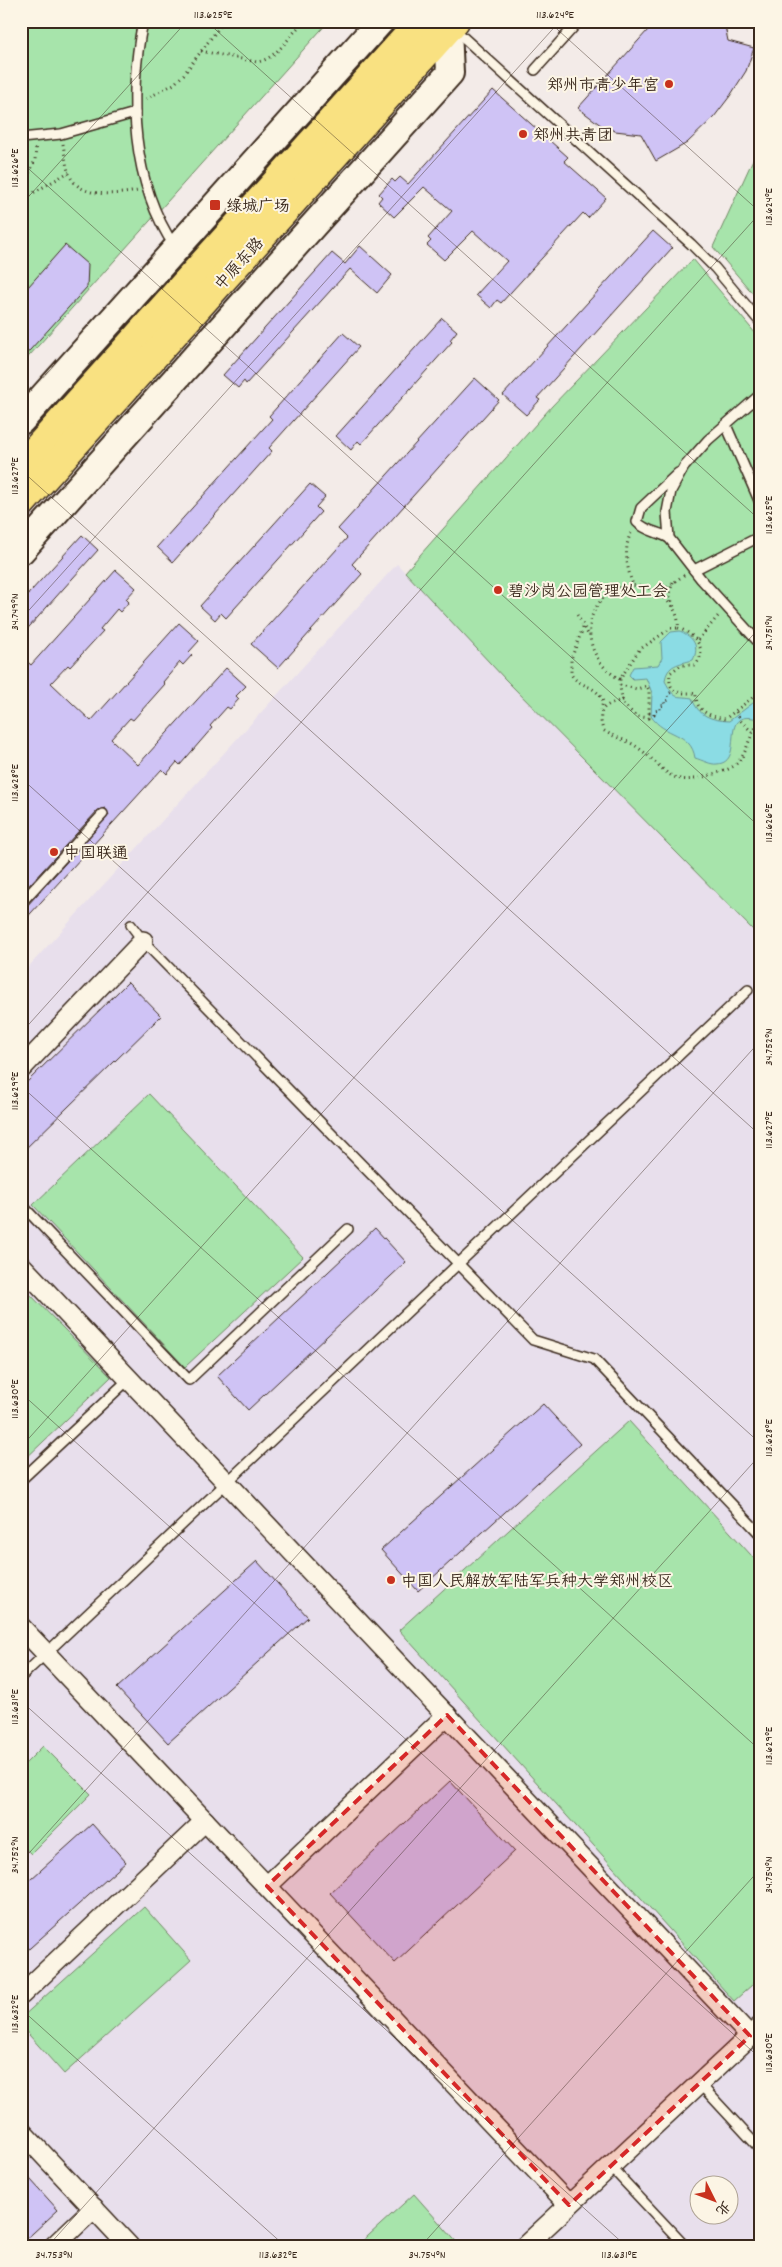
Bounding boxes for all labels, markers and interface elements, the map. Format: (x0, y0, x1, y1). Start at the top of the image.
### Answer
text: 113.625°E (194, 7, 233, 24)
text: 113.624°E (536, 7, 575, 24)
place label: 郑州市青少年宫 (547, 75, 659, 98)
marker: 郑州市青少年宫 (663, 78, 675, 90)
place label: 郑州共青团 (533, 125, 613, 148)
marker: 郑州共青团 (517, 128, 529, 140)
text: 113.626°E (7, 148, 24, 187)
text: 113.624°E (761, 187, 778, 226)
place label: 绿城广场 (226, 196, 290, 219)
marker: 绿城广场 (208, 198, 222, 212)
street label: 中原东路 (210, 233, 270, 296)
text: 113.627°E (7, 457, 24, 495)
text: 113.625°E (761, 495, 778, 534)
place label: 碧沙岗公园管理处工会 (508, 581, 668, 604)
marker: 碧沙岗公园管理处工会 (492, 584, 504, 596)
text: 34.749°N (7, 593, 24, 631)
text: 34.751°N (761, 616, 778, 650)
text: 113.628°E (7, 764, 24, 802)
text: 113.626°E (761, 803, 778, 842)
place label: 中国联通 (64, 843, 128, 866)
marker: 中国联通 (48, 846, 60, 858)
text: 34.752°N (761, 1028, 778, 1066)
text: 113.629°E (7, 1071, 24, 1110)
text: 113.627°E (761, 1111, 778, 1149)
text: 113.630°E (7, 1379, 24, 1419)
text: 113.628°E (761, 1419, 778, 1457)
place label: 中国人民解放军陆军兵种大学郑州校区 (401, 1571, 673, 1594)
marker: 中国人民解放军陆军兵种大学郑州校区 (385, 1574, 397, 1586)
text: 113.631°E (7, 1689, 24, 1725)
text: 113.629°E (761, 1726, 778, 1765)
text: 34.752°N (7, 1836, 24, 1874)
text: 34.754°N (761, 1856, 778, 1894)
text: 113.632°E (7, 1994, 24, 2033)
text: 113.630°E (761, 2033, 778, 2073)
north arrow (690, 2174, 740, 2224)
text: 北 (710, 2195, 734, 2219)
text: 34.753°N (35, 2247, 73, 2264)
text: 113.632°E (259, 2247, 298, 2264)
text: 34.754°N (408, 2247, 446, 2264)
text: 113.631°E (601, 2247, 637, 2264)

